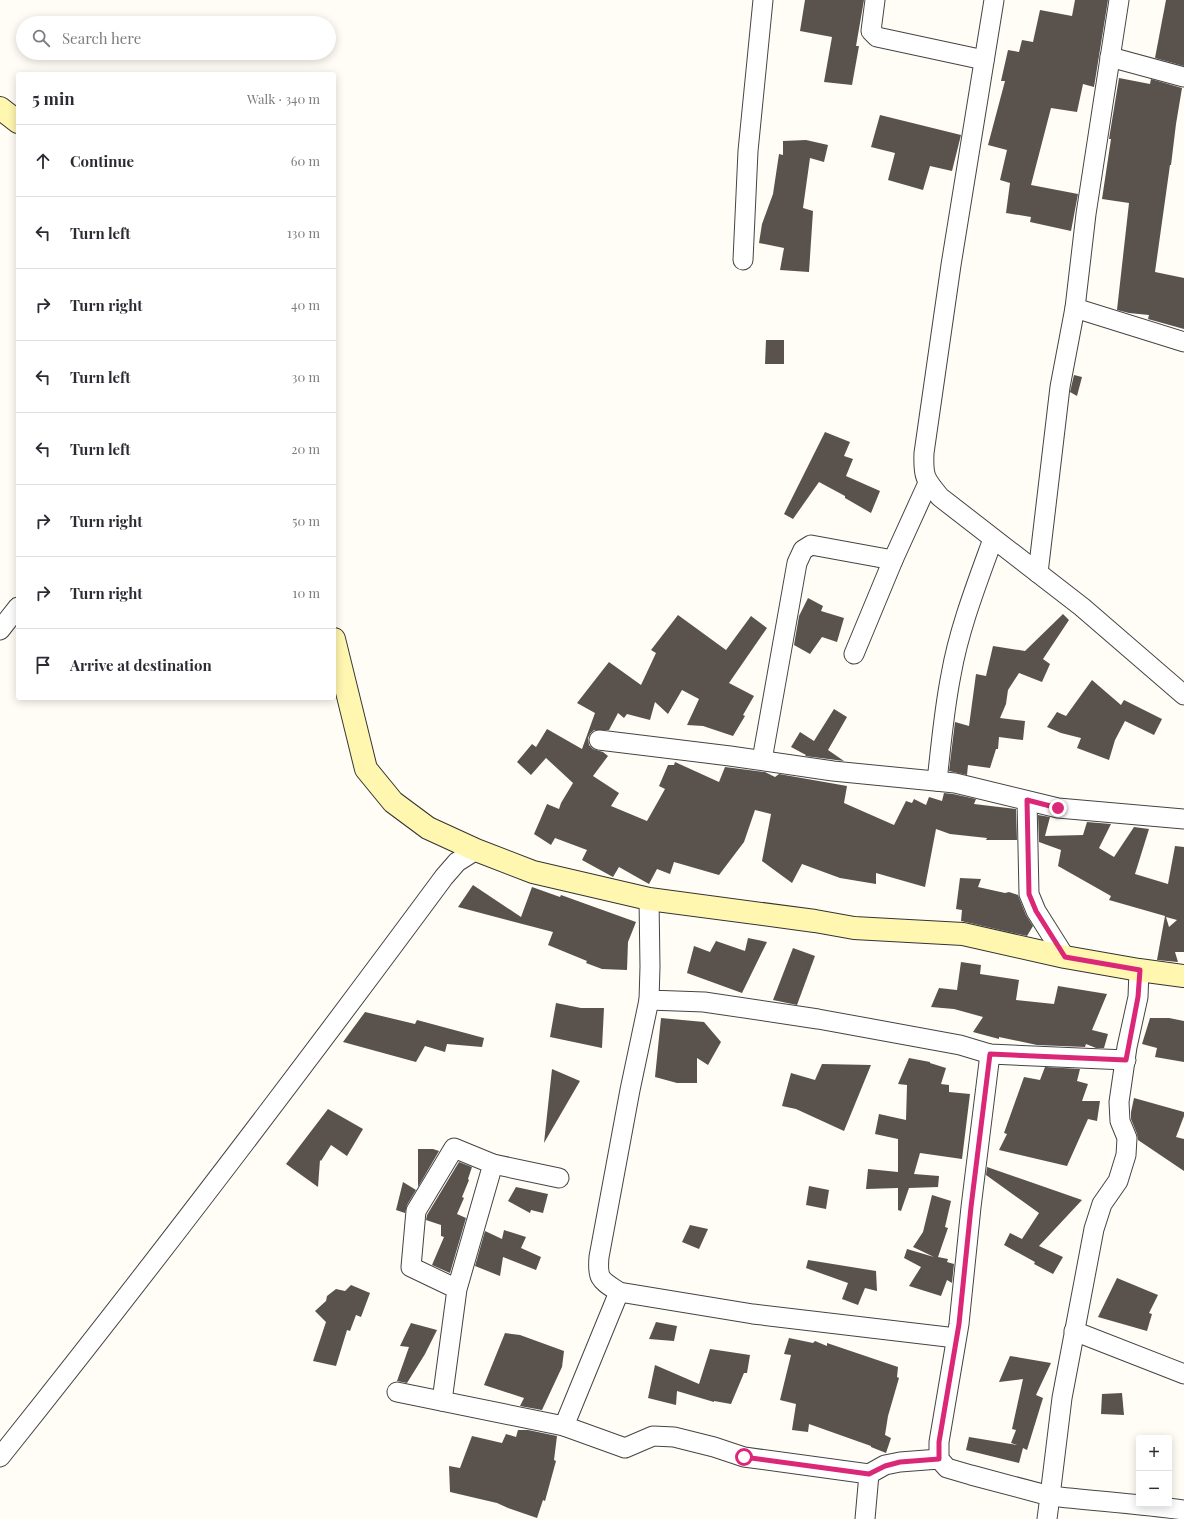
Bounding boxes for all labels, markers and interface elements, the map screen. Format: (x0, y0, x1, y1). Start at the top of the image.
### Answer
search box (16, 16, 336, 60)
icon: search (30, 27, 52, 49)
text: Search here (62, 28, 141, 48)
text: 5 min (32, 87, 75, 109)
text: Walk · 340 m (247, 90, 320, 107)
icon: ahead (32, 150, 54, 172)
text: Continue (70, 151, 134, 171)
text: 60 m (291, 152, 320, 169)
icon: left (32, 222, 54, 244)
text: Turn left (70, 223, 131, 243)
text: 130 m (287, 224, 320, 241)
icon: right (32, 294, 54, 316)
text: Turn right (70, 295, 143, 315)
text: 40 m (291, 296, 320, 313)
icon: left (32, 366, 54, 388)
text: Turn left (70, 367, 131, 387)
text: 30 m (292, 368, 320, 385)
icon: left (32, 438, 54, 460)
text: Turn left (70, 439, 131, 459)
text: 20 m (291, 440, 320, 457)
icon: right (32, 510, 54, 532)
text: Turn right (70, 511, 143, 531)
text: 50 m (292, 512, 320, 529)
icon: right (32, 582, 54, 604)
text: Turn right (70, 583, 143, 603)
text: 10 m (293, 584, 320, 601)
icon: arrive (32, 654, 54, 676)
text: Arrive at destination (70, 655, 212, 675)
route end (1049, 799, 1067, 817)
map controls (1136, 1435, 1172, 1507)
button: + (1136, 1435, 1172, 1471)
route start (735, 1448, 753, 1466)
button: − (1136, 1471, 1172, 1507)

